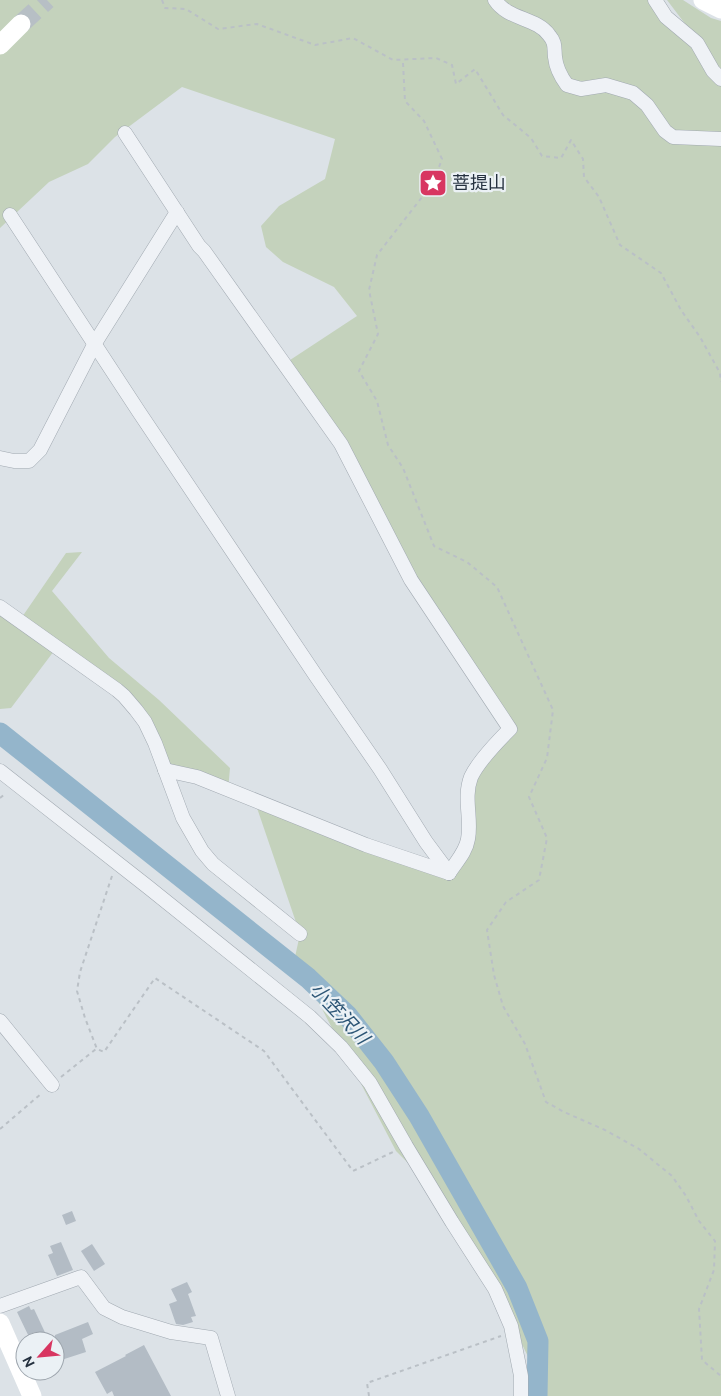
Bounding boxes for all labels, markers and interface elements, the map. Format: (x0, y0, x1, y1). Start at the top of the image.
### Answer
place icon: 菩提山 (418, 168, 448, 198)
place label: 菩提山 (452, 172, 506, 192)
water label: 小笠沢川 (306, 978, 375, 1050)
north arrow (15, 1331, 65, 1381)
text: N (19, 1354, 38, 1370)

